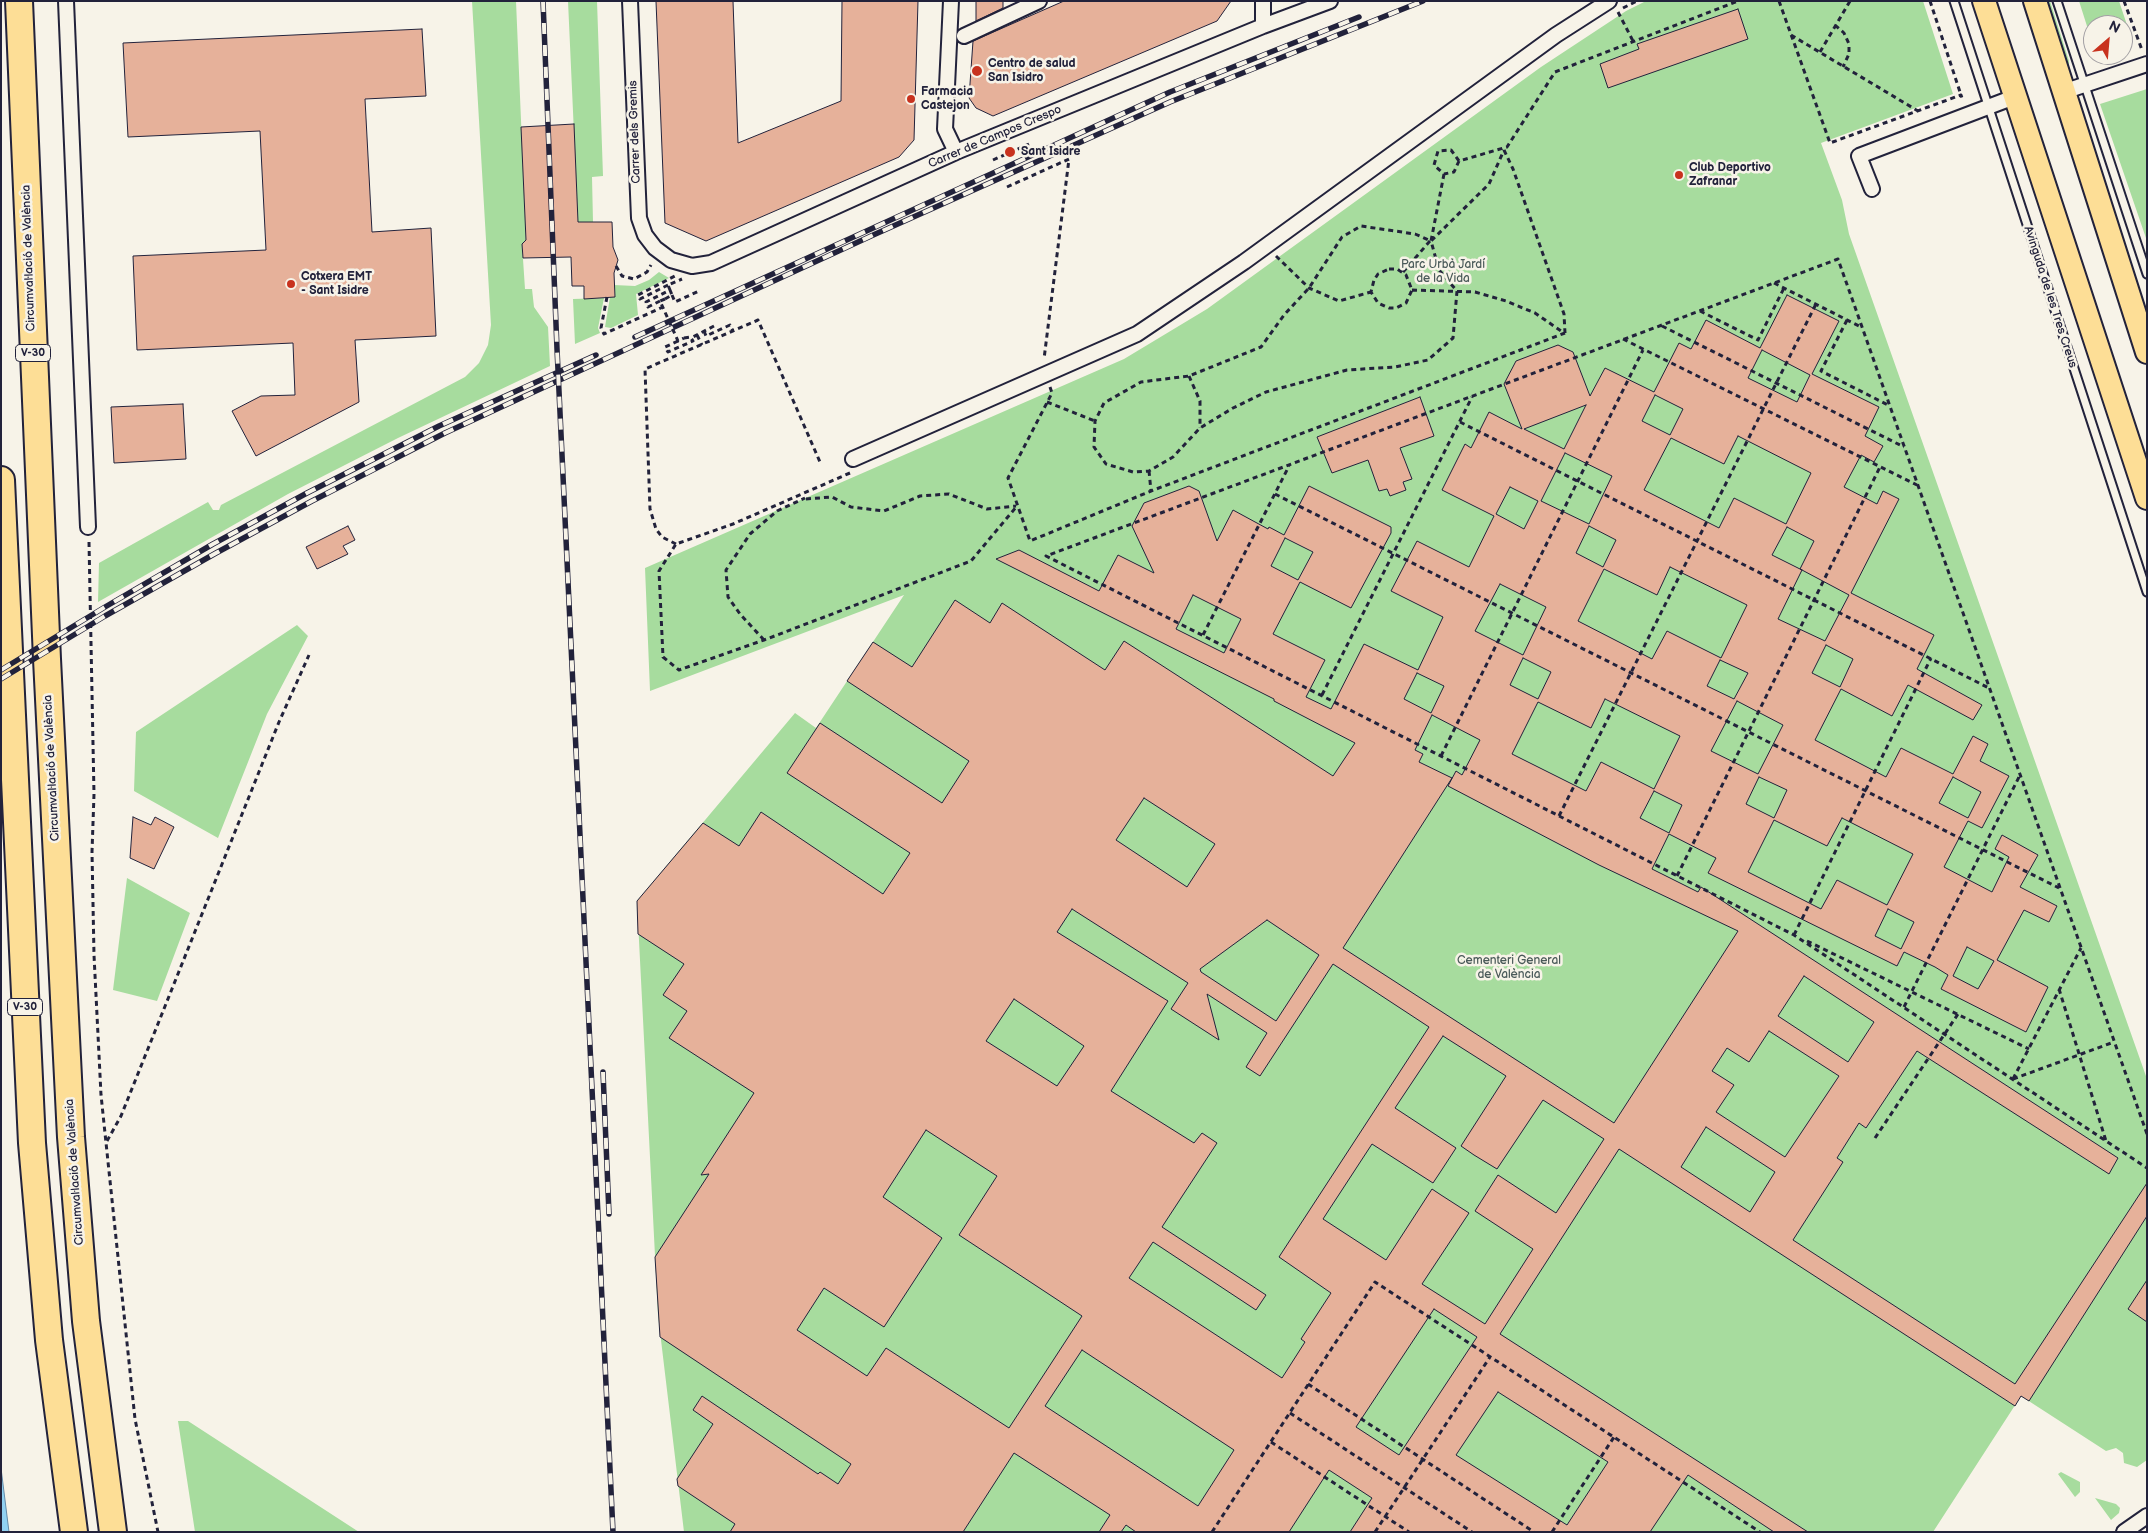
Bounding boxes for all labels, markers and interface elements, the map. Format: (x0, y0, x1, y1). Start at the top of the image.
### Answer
north arrow (2083, 15, 2133, 65)
text: N (2106, 17, 2123, 37)
place label: Centro de salud San Isidro (988, 57, 1075, 85)
marker: Centro de salud San Isidro (970, 64, 984, 78)
street label: Carrer dels Gremis (626, 80, 644, 184)
place label: Farmacia Castejon (921, 85, 973, 113)
marker: Farmacia Castejon (905, 93, 917, 105)
street label: Carrer de Campos Crespo (926, 102, 1064, 172)
marker: Sant Isidre (1003, 145, 1017, 159)
place label: Sant Isidre (1021, 145, 1080, 159)
place label: Club Deportivo Zafranar (1689, 161, 1771, 189)
marker: Club Deportivo Zafranar (1673, 169, 1685, 181)
street label: Circumval·lació de València (19, 184, 39, 332)
street label: Avinguda de les Tres Creus (2020, 224, 2080, 370)
park label: Parc Urbà Jardí de la Vida (1401, 258, 1485, 286)
place label: Cotxera EMT - Sant Isidre (301, 270, 372, 298)
marker: Cotxera EMT - Sant Isidre (285, 278, 297, 290)
road number: V-30 (15, 344, 50, 362)
street label: Circumval·lació de València (41, 694, 63, 842)
park label: Cementeri General de València (1457, 954, 1561, 982)
road number: V-30 (8, 999, 42, 1016)
street label: Circumval·lació de València (63, 1098, 87, 1246)

